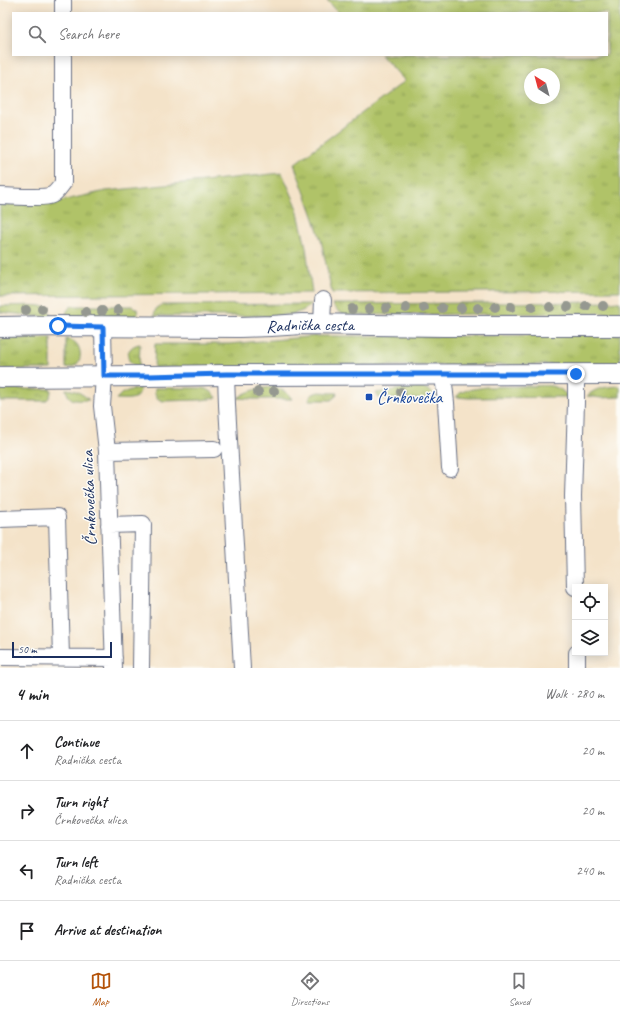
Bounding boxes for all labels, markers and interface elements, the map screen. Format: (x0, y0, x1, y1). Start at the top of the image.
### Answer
search box (12, 12, 608, 56)
icon: search (26, 23, 48, 45)
text: Search here (58, 25, 119, 44)
north arrow (524, 68, 560, 104)
street label: Radnička cesta (266, 313, 356, 337)
route start (49, 317, 67, 335)
route end (567, 365, 585, 383)
place label: Črnkovečka (377, 387, 444, 408)
marker: Črnkovečka (364, 392, 374, 402)
street label: Črnkovečka ulica (77, 448, 101, 546)
map controls (572, 584, 608, 656)
button: locate (572, 584, 608, 620)
button: layers (572, 620, 608, 656)
scale bar (12, 640, 112, 659)
text: 50 m (18, 642, 37, 656)
text: 4 min (16, 684, 49, 705)
text: Walk · 280 m (545, 686, 604, 702)
text: Continue (54, 733, 99, 752)
icon: ahead (16, 740, 38, 762)
text: 20 m (582, 743, 604, 759)
text: Radnička cesta (54, 752, 121, 768)
text: Turn right (54, 793, 107, 812)
icon: right (16, 800, 38, 822)
text: 20 m (582, 803, 604, 819)
text: Črnkovečka ulica (54, 812, 127, 828)
text: Turn left (54, 853, 97, 872)
icon: left (16, 860, 38, 882)
text: 240 m (576, 863, 604, 879)
text: Radnička cesta (54, 872, 121, 888)
icon: arrive (16, 920, 38, 942)
text: Arrive at destination (54, 921, 161, 940)
tab: Map (90, 970, 112, 1008)
tab: Directions (291, 970, 329, 1008)
tab: Saved (508, 970, 530, 1008)

